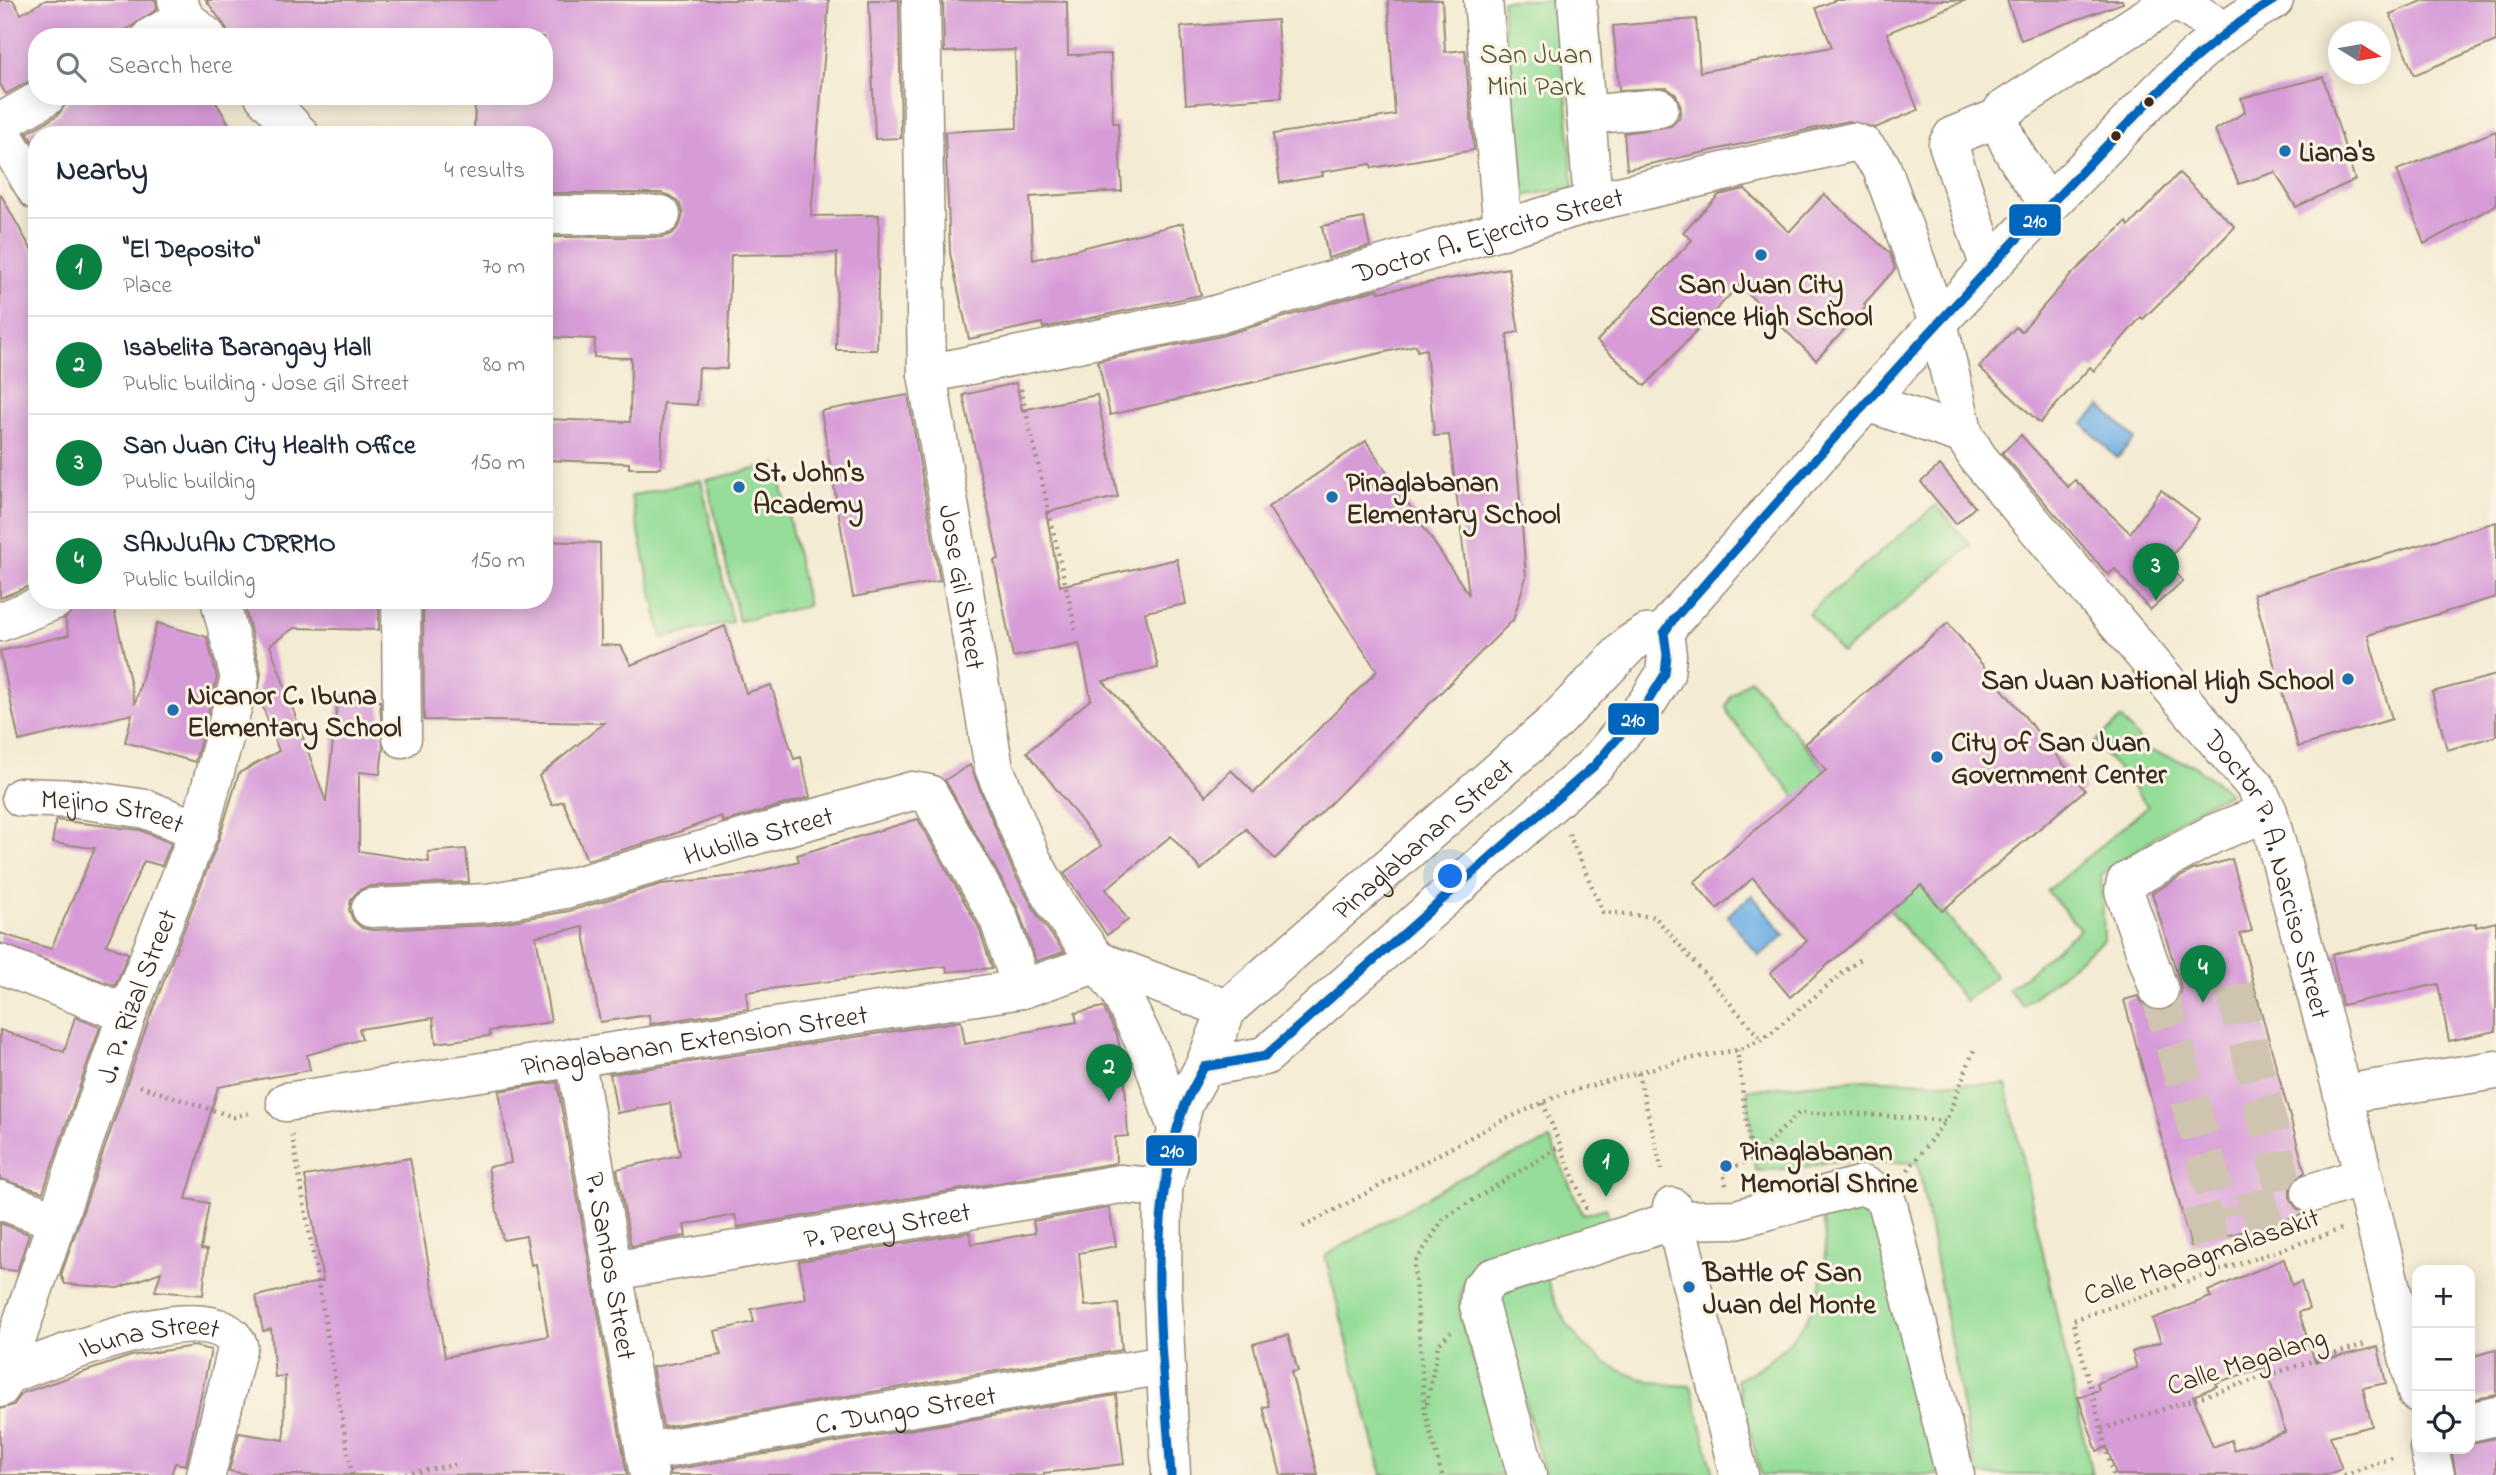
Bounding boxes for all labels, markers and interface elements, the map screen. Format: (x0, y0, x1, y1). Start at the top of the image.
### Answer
north arrow (2328, 21, 2391, 84)
search box (28, 28, 553, 105)
park label: San Juan Mini Park (1480, 36, 1592, 109)
icon: search (52, 48, 90, 86)
text: Search here (108, 48, 233, 86)
unlabelled marker (2142, 95, 2156, 109)
unlabelled marker (2109, 129, 2123, 143)
place label: Liana's (2299, 134, 2376, 175)
marker: Liana's (2277, 143, 2293, 159)
text: Nearby (56, 150, 148, 194)
text: 4 results (444, 155, 525, 188)
street label: Doctor A. Ejercito Street (1348, 179, 1628, 297)
line badge: 210 (2008, 203, 2062, 237)
text: 210 (2022, 209, 2048, 236)
text: "El Deposito" (123, 232, 260, 270)
marker: San Juan City Science High School (1753, 247, 1769, 263)
text: 1 (75, 251, 83, 284)
text: 70 m (482, 251, 525, 284)
place label: San Juan City Science High School (1649, 266, 1873, 340)
text: Place (123, 270, 172, 303)
text: Isabelita Barangay Hall (123, 330, 371, 368)
text: 2 (73, 349, 85, 382)
text: 80 m (483, 349, 525, 382)
text: Public building · Jose Gil Street (123, 368, 409, 401)
text: San Juan City Health Office (123, 428, 416, 466)
text: 3 (74, 447, 84, 480)
text: 150 m (471, 447, 525, 480)
place label: St. John's Academy (753, 454, 865, 527)
place label: Pinaglabanan Elementary School (1346, 464, 1561, 537)
text: Public building (123, 466, 255, 499)
marker: St. John's Academy (731, 479, 747, 495)
marker: Pinaglabanan Elementary School (1324, 489, 1340, 505)
street label: Jose Gil Street (926, 502, 994, 673)
text: SANJUAN CDRRMO (123, 526, 336, 564)
pin: 3 (2133, 543, 2179, 601)
text: 4 (74, 545, 84, 578)
text: 150 m (471, 545, 525, 578)
text: Public building (123, 564, 255, 597)
place label: San Juan National High School (1981, 662, 2334, 704)
marker: San Juan National High School (2340, 671, 2356, 687)
place label: Nicanor C. Ibuna Elementary School (187, 677, 402, 750)
marker: Nicanor C. Ibuna Elementary School (165, 702, 181, 718)
line badge: 210 (1607, 702, 1660, 736)
text: 210 (1620, 708, 1646, 735)
street label: Doctor P. A. Narciso Street (2191, 721, 2339, 1024)
place label: City of San Juan Government Center (1951, 724, 2168, 797)
street label: Pinaglabanan Street (1325, 749, 1525, 932)
marker: City of San Juan Government Center (1929, 749, 1945, 765)
street label: Mejino Street (40, 781, 190, 847)
street label: Hubilla Street (679, 797, 839, 879)
your location (1433, 859, 1467, 893)
street label: J. P. Rizal Street (88, 904, 190, 1090)
pin: 4 (2180, 945, 2226, 1003)
street label: Pinaglabanan Extension Street (519, 996, 871, 1090)
pin: 2 (1086, 1044, 1132, 1102)
place label: Pinaglabanan Memorial Shrine (1740, 1133, 1919, 1206)
line badge: 210 (1145, 1134, 1198, 1167)
text: 210 (1159, 1139, 1185, 1166)
pin: 1 (1583, 1139, 1629, 1197)
marker: Pinaglabanan Memorial Shrine (1718, 1158, 1734, 1174)
street label: P. Santos Street (572, 1169, 645, 1364)
street label: P. Perey Street (801, 1193, 974, 1262)
street label: Calle Mapagmalasakit (2079, 1199, 2326, 1318)
place label: Battle of San Juan del Monte (1701, 1254, 1877, 1327)
map controls (2412, 1265, 2475, 1454)
button: + (2412, 1265, 2475, 1328)
marker: Battle of San Juan del Monte (1681, 1279, 1697, 1295)
street label: Ibuna Street (74, 1307, 225, 1371)
street label: Calle Magalang (2162, 1318, 2332, 1408)
button: − (2412, 1328, 2475, 1391)
street label: C. Dungo Street (812, 1377, 1000, 1447)
button: locate (2412, 1391, 2475, 1454)

